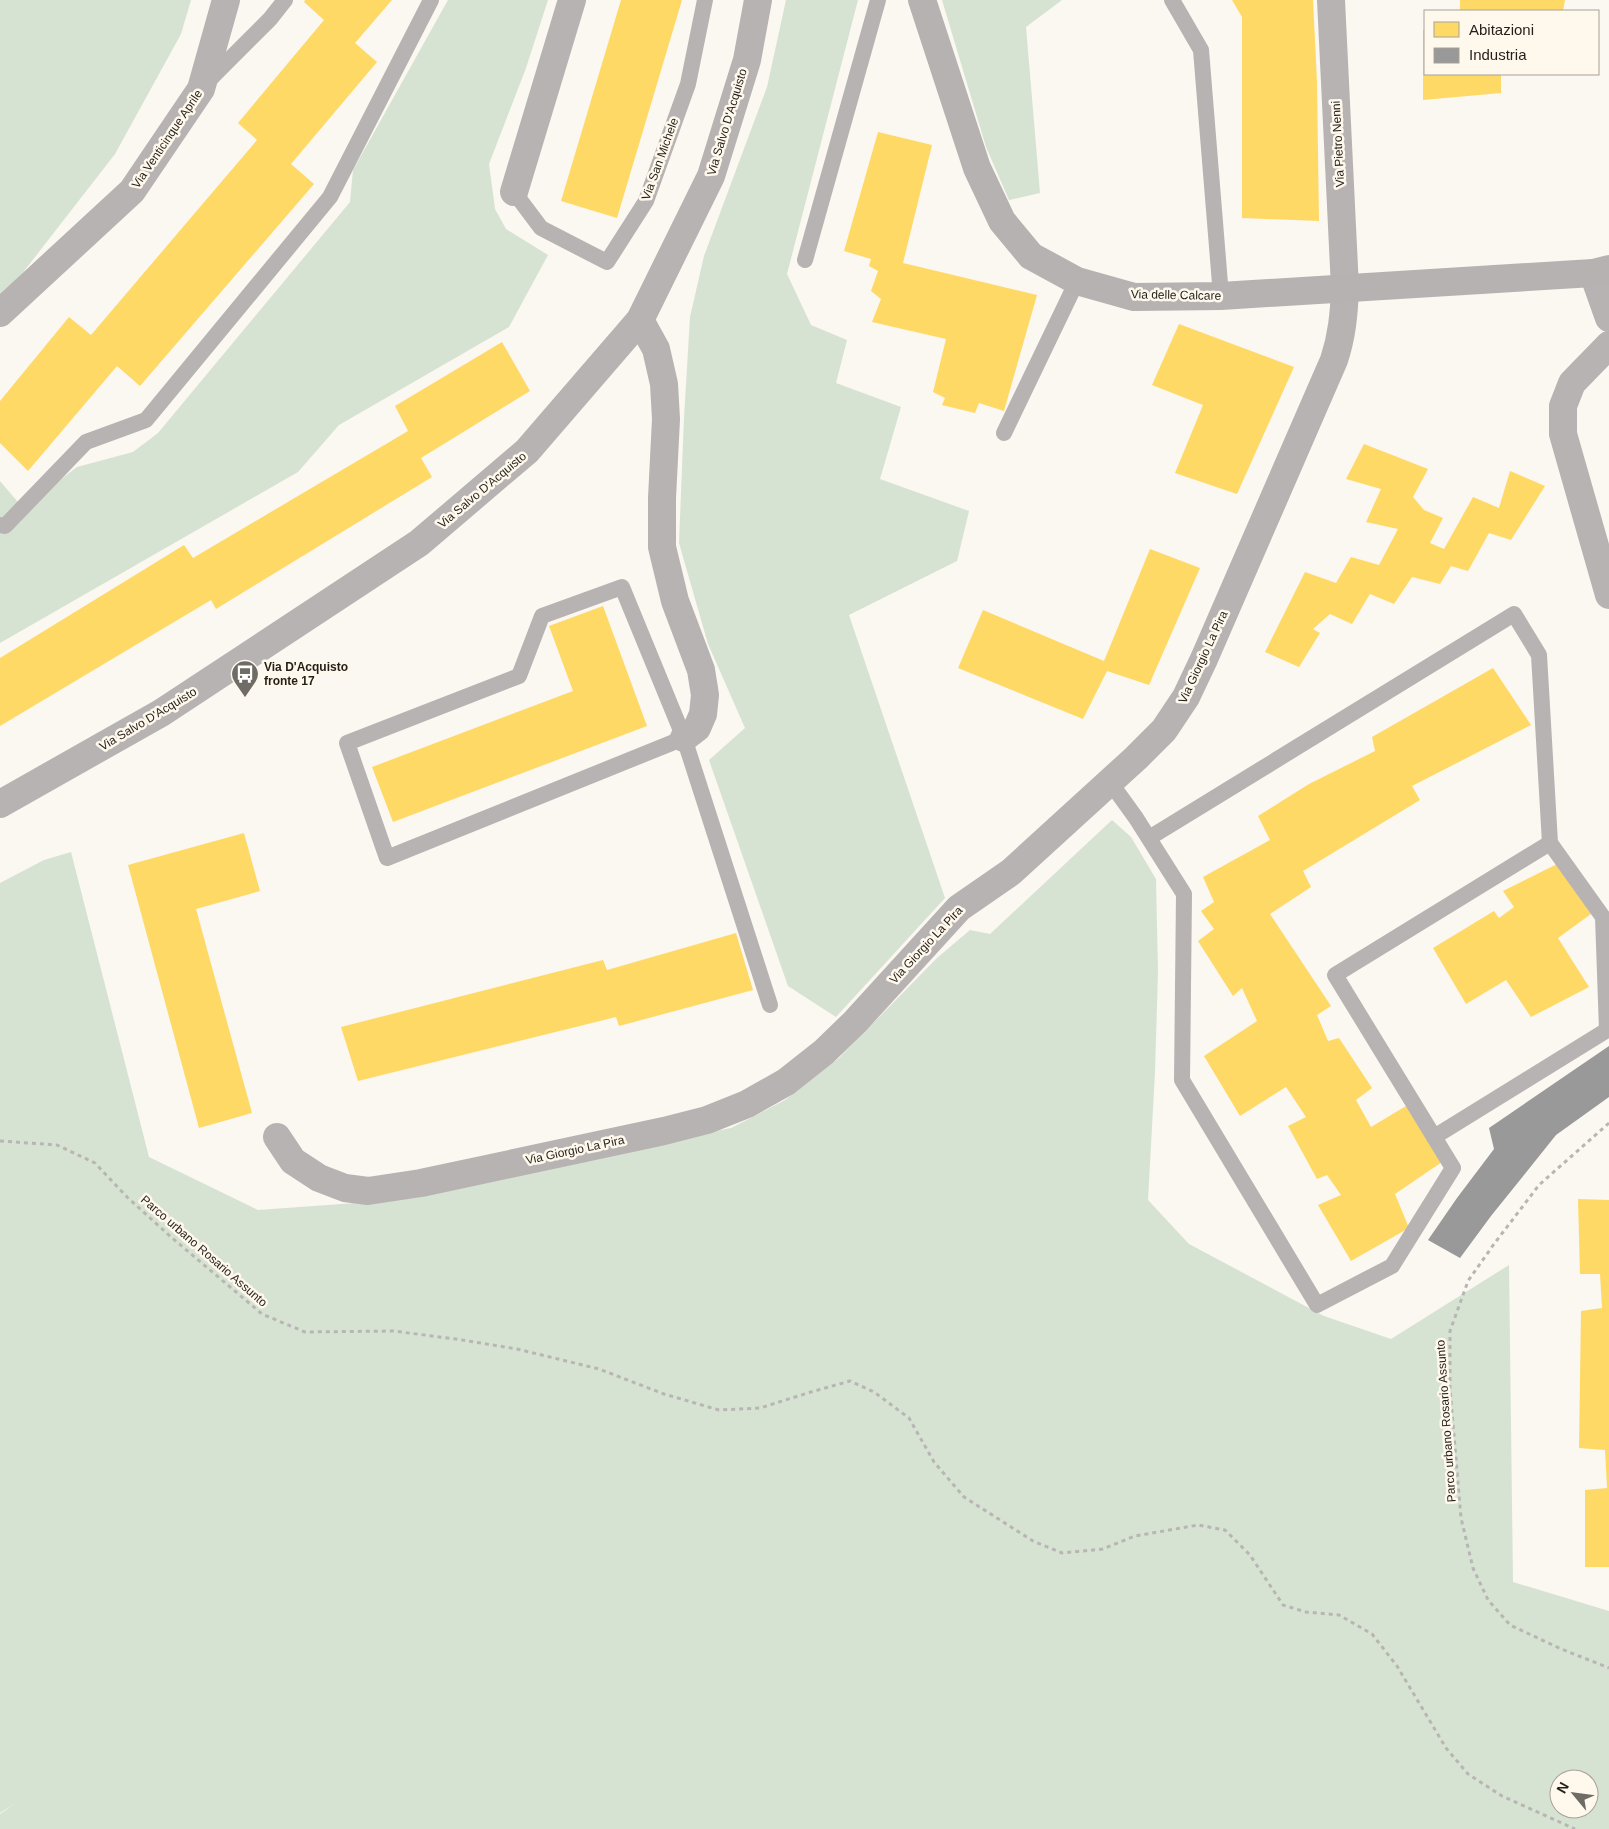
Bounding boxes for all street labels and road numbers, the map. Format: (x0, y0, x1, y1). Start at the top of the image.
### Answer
street label: Via Salvo D'Acquisto (704, 67, 750, 177)
street label: Via Venticinque Aprile (129, 87, 205, 191)
street label: Via Pietro Nenni (1329, 100, 1347, 188)
street label: Via San Michele (639, 116, 681, 202)
street label: Via delle Calcare (1131, 287, 1222, 303)
street label: Via Salvo D'Acquisto (435, 449, 529, 531)
street label: Via Giorgio La Pira (1175, 608, 1231, 706)
street label: Via Salvo D'Acquisto (97, 684, 199, 754)
street label: Via Giorgio La Pira (887, 903, 966, 987)
street label: Via Giorgio La Pira (524, 1133, 626, 1167)
street label: Parco urbano Rosario Assunto (138, 1192, 270, 1310)
street label: Parco urbano Rosario Assunto (1433, 1339, 1459, 1503)

